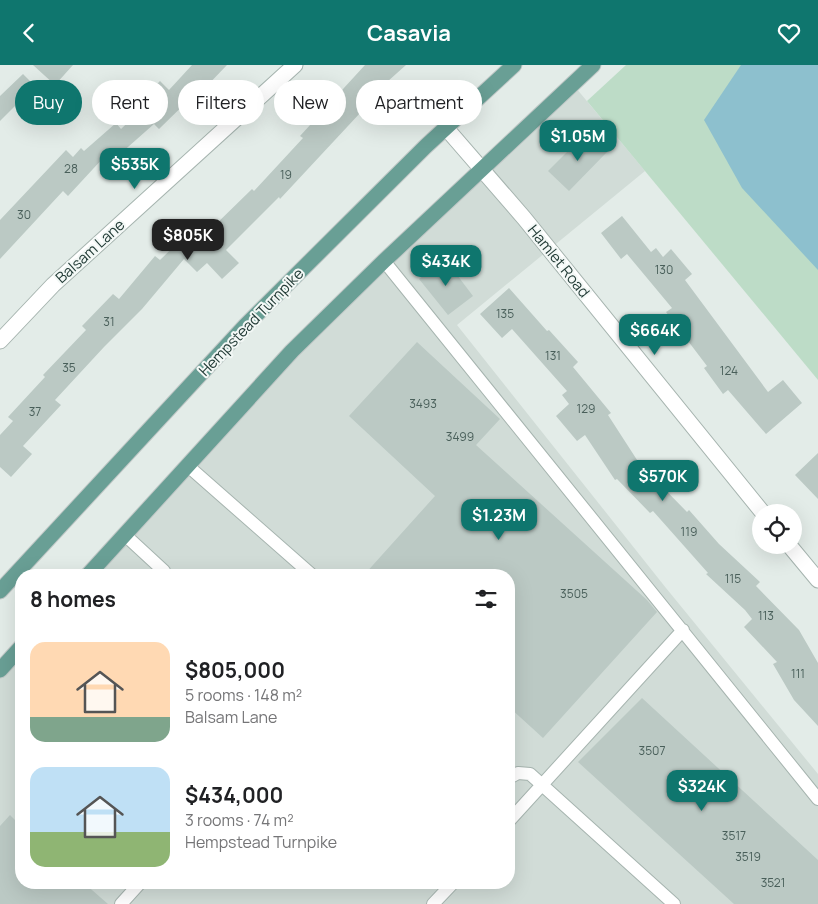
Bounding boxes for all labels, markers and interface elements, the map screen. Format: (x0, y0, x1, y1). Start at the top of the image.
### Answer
text: Casavia (367, 18, 451, 48)
icon: back (15, 19, 43, 47)
icon: heart (775, 19, 803, 47)
chip: Buy (15, 80, 82, 125)
chip: Rent (92, 80, 168, 125)
chip: Filters (178, 80, 264, 125)
chip: New (274, 80, 346, 125)
chip: Apartment (356, 80, 482, 125)
pin: $1.05M (537, 119, 619, 162)
text: $1.05M (551, 125, 605, 147)
pin: $535K (100, 147, 170, 190)
text: $535K (111, 153, 159, 175)
house number: 28 (64, 160, 78, 177)
house number: 19 (280, 166, 292, 183)
house number: 30 (17, 206, 31, 223)
street label: Balsam Lane (51, 214, 129, 288)
pin: $805K (153, 219, 223, 261)
street label: Hamlet Road (523, 220, 595, 302)
text: $805K (163, 224, 213, 246)
pin: $434K (411, 245, 481, 287)
text: $434K (421, 250, 471, 272)
house number: 130 (655, 261, 673, 278)
street label: Hempstead Turnpike (194, 263, 308, 381)
house number: 135 (496, 305, 514, 322)
house number: 31 (103, 313, 115, 330)
pin: $664K (620, 313, 690, 356)
text: $664K (630, 319, 680, 341)
house number: 131 (545, 347, 561, 364)
house number: 35 (62, 359, 76, 376)
house number: 124 (720, 362, 738, 379)
house number: 3493 (409, 395, 437, 412)
house number: 129 (577, 400, 595, 417)
house number: 37 (29, 403, 41, 420)
house number: 3499 (446, 428, 474, 445)
pin: $570K (628, 459, 698, 502)
text: $570K (639, 465, 687, 487)
pin: $1.23M (458, 499, 540, 541)
text: $1.23M (472, 504, 526, 526)
map controls (752, 504, 802, 554)
button: locate (752, 504, 802, 554)
house number: 119 (681, 523, 697, 540)
house number: 115 (725, 570, 741, 587)
text: 8 homes (30, 585, 116, 613)
icon: filters (472, 585, 500, 613)
house number: 3505 (560, 585, 588, 602)
house number: 113 (758, 607, 774, 624)
text: $805,000 (185, 656, 285, 684)
icon: home (70, 662, 130, 722)
house number: 111 (791, 665, 805, 682)
text: 5 rooms · 148 m² (185, 684, 302, 706)
text: Balsam Lane (185, 706, 277, 728)
house number: 3507 (639, 742, 665, 759)
pin: $324K (667, 769, 737, 812)
text: $324K (678, 775, 726, 797)
text: $434,000 (185, 781, 283, 809)
icon: home (70, 787, 130, 847)
text: 3 rooms · 74 m² (185, 809, 294, 831)
house number: 3517 (722, 827, 746, 844)
text: Hempstead Turnpike (185, 831, 337, 853)
house number: 3519 (735, 848, 761, 865)
house number: 3521 (761, 874, 785, 891)

